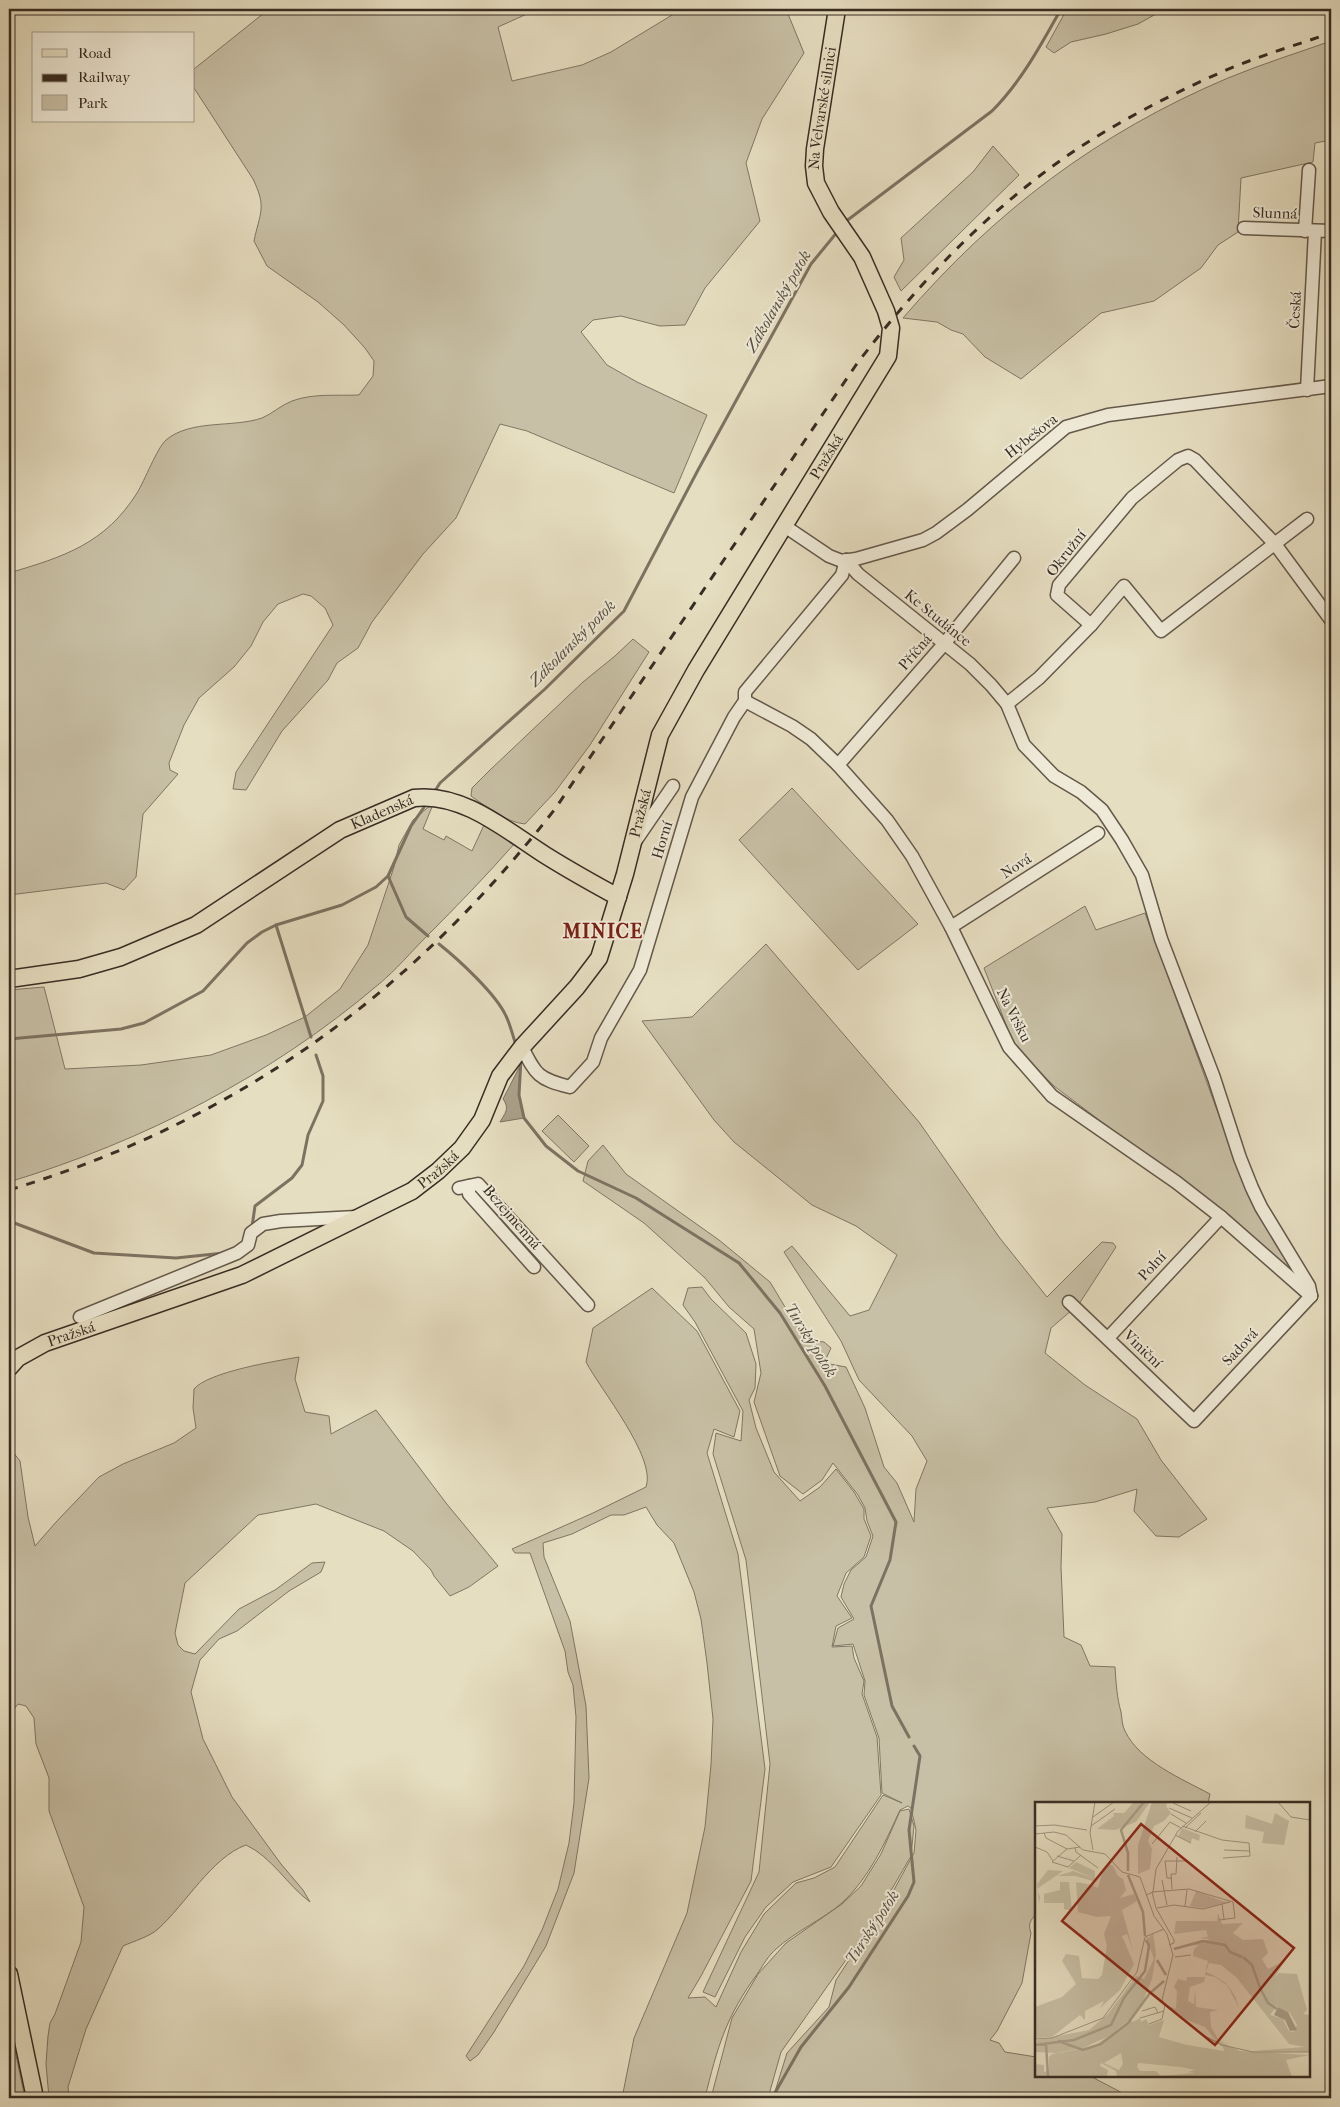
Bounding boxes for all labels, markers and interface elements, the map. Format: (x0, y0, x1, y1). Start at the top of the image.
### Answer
legend (32, 32, 195, 122)
text: Road (78, 44, 112, 62)
street label: Na Velvarské silnici (805, 45, 840, 170)
text: Railway (78, 68, 131, 86)
text: Park (78, 94, 108, 112)
street label: Slunná (1252, 203, 1299, 223)
water label: Zákolanský potok (741, 247, 815, 356)
street label: Česká (1285, 290, 1305, 329)
street label: Hybešova (1001, 409, 1062, 462)
street label: Pražská (806, 430, 847, 483)
street label: Okružní (1042, 526, 1090, 580)
street label: Ke Studánce (901, 586, 975, 651)
water label: Zákolanský potok (524, 596, 619, 691)
street label: Příčná (894, 629, 936, 674)
street label: Pražská (626, 786, 655, 839)
street label: Kladenská (348, 790, 417, 833)
street label: Horní (648, 818, 676, 861)
street label: Nová (997, 849, 1036, 882)
district label: MINICE (562, 920, 643, 943)
street label: Na Vršku (993, 985, 1035, 1046)
street label: Pražská (414, 1146, 463, 1193)
street label: Bezejmenná (479, 1181, 545, 1254)
street label: Polní (1134, 1247, 1170, 1284)
water label: Turský potok (781, 1299, 841, 1381)
street label: Pražská (45, 1317, 98, 1351)
street label: Sadová (1218, 1324, 1262, 1369)
street label: Viniční (1119, 1326, 1167, 1372)
inset map (1035, 1802, 1310, 2077)
water label: Turský potok (841, 1887, 903, 1967)

